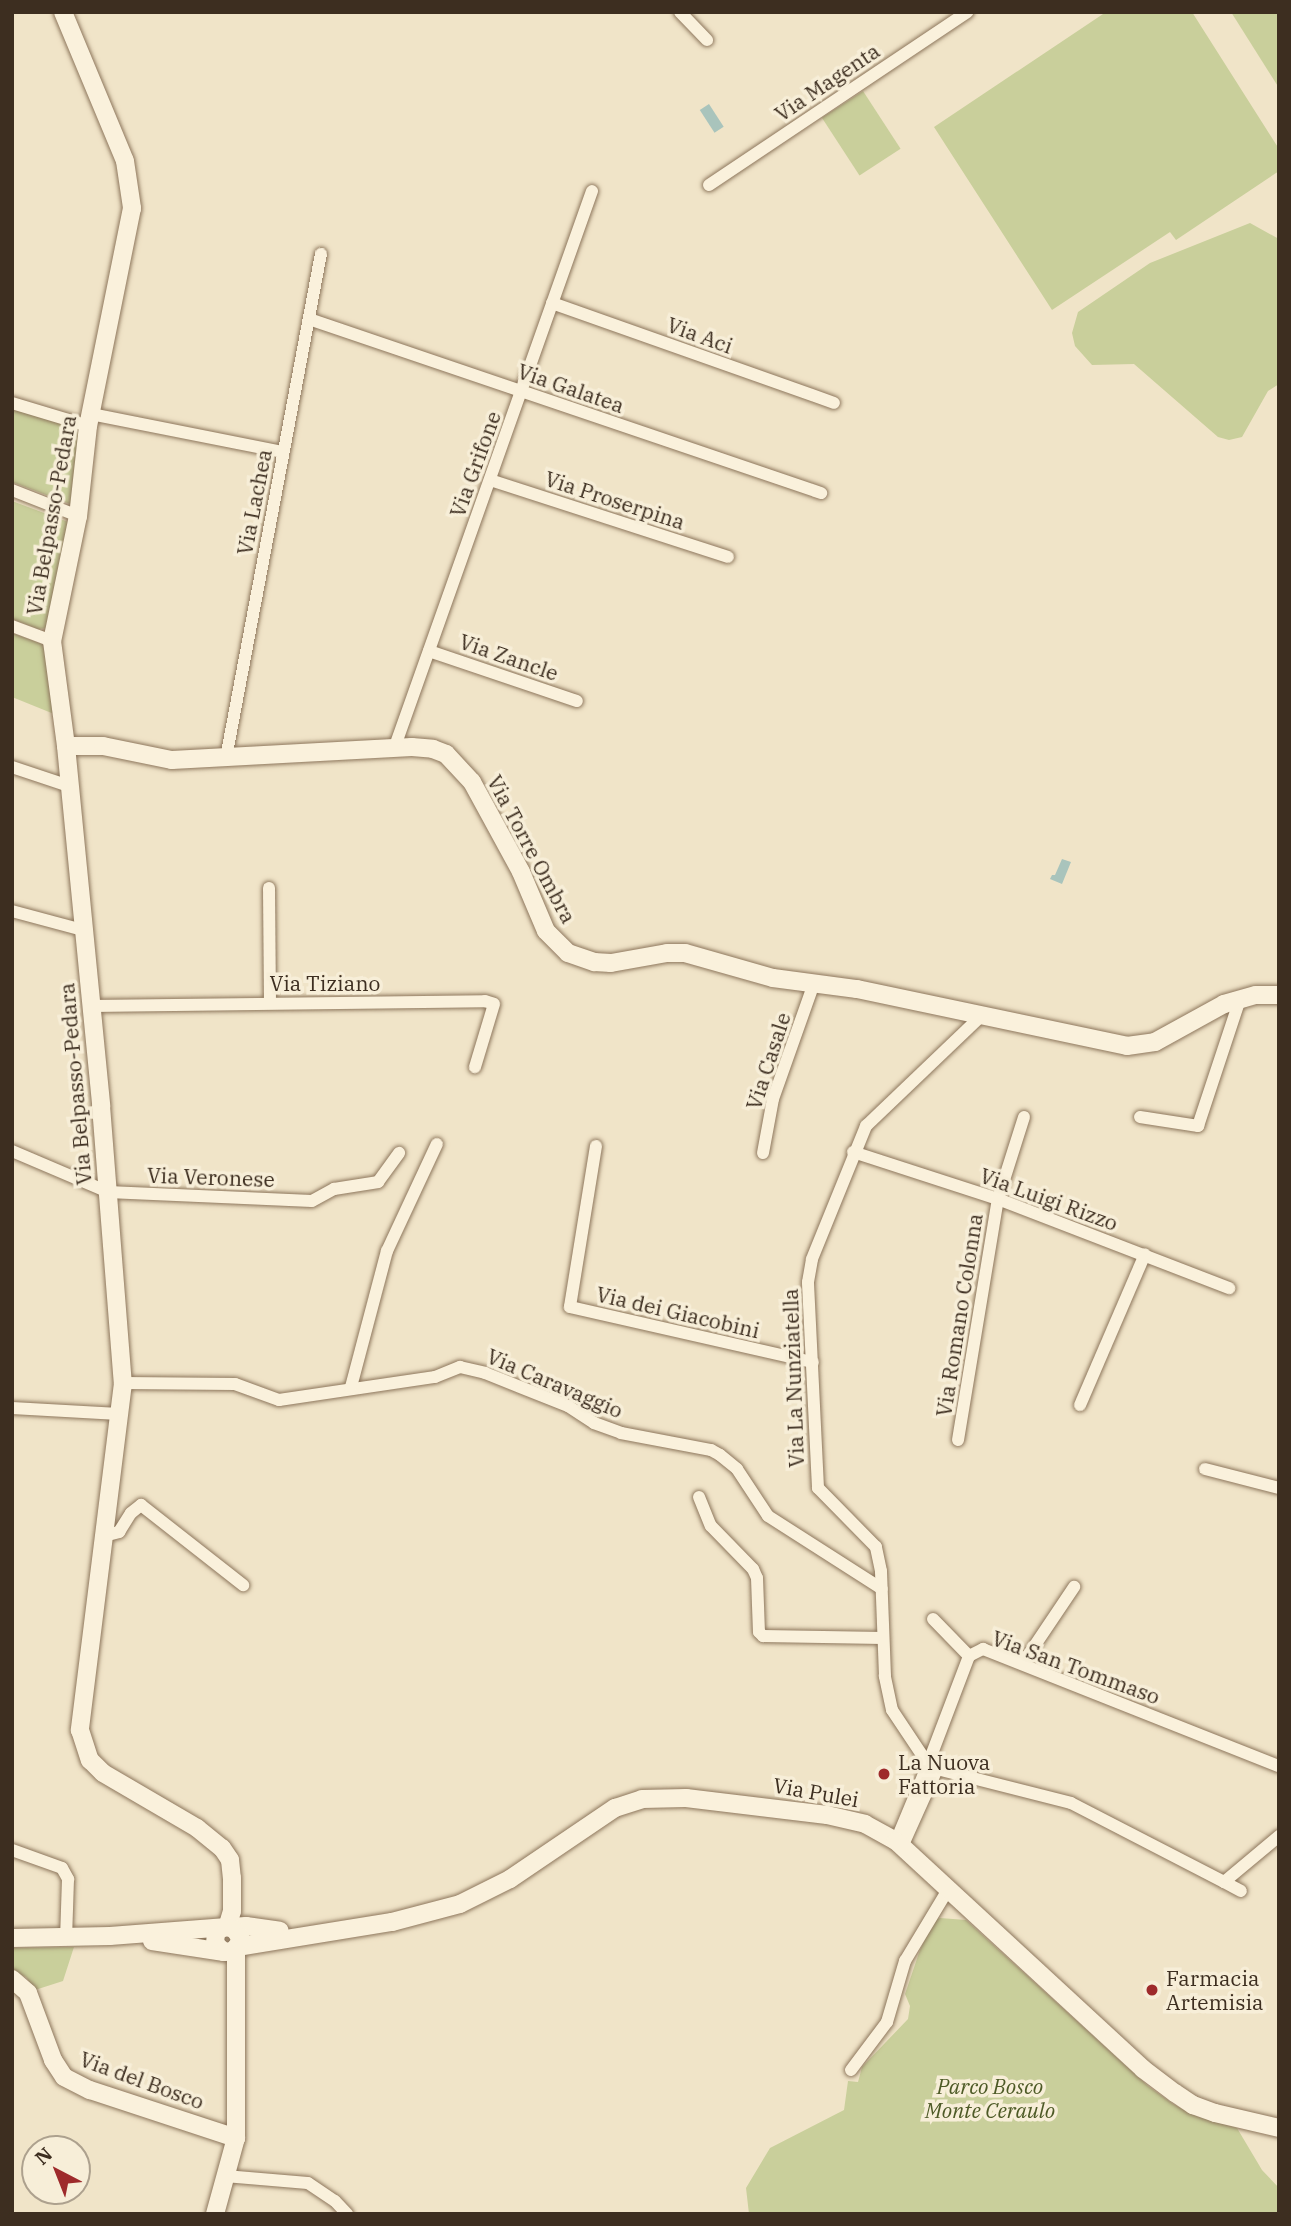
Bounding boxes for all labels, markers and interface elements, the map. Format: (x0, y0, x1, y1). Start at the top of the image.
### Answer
street label: Via Magenta (770, 38, 884, 126)
street label: Via Aci (664, 311, 736, 359)
street label: Via Galatea (514, 358, 628, 418)
street label: Via Grifone (444, 407, 506, 521)
street label: Via Belpasso-Pedara (21, 413, 81, 617)
street label: Via Lachea (231, 447, 277, 557)
street label: Via Proserpina (542, 466, 688, 534)
street label: Via Zancle (456, 628, 562, 686)
street label: Via Torre Ombra (482, 771, 582, 927)
street label: Via Tiziano (270, 970, 380, 996)
street label: Via Belpasso-Pedara (54, 982, 96, 1186)
street label: Via Casale (740, 1009, 796, 1113)
street label: Via Veronese (147, 1162, 275, 1192)
street label: Via Luigi Rizzo (977, 1162, 1121, 1236)
street label: Via Romano Colonna (930, 1212, 988, 1418)
street label: Via dei Giacobini (594, 1281, 762, 1343)
street label: Via La Nunziatella (777, 1288, 809, 1468)
street label: Via Caravaggio (483, 1343, 627, 1423)
street label: Via San Tommaso (989, 1625, 1163, 1709)
place label: La Nuova Fattoria (898, 1749, 990, 1799)
marker: La Nuova Fattoria (876, 1766, 892, 1782)
street label: Via Pulei (771, 1772, 861, 1812)
place label: Farmacia Artemisia (1166, 1965, 1264, 2015)
marker: Farmacia Artemisia (1144, 1982, 1160, 1998)
street label: Via del Bosco (76, 2046, 208, 2114)
park label: Parco Bosco Monte Ceraulo (925, 2073, 1055, 2123)
north arrow (21, 2135, 91, 2205)
text: N (30, 2142, 57, 2170)

